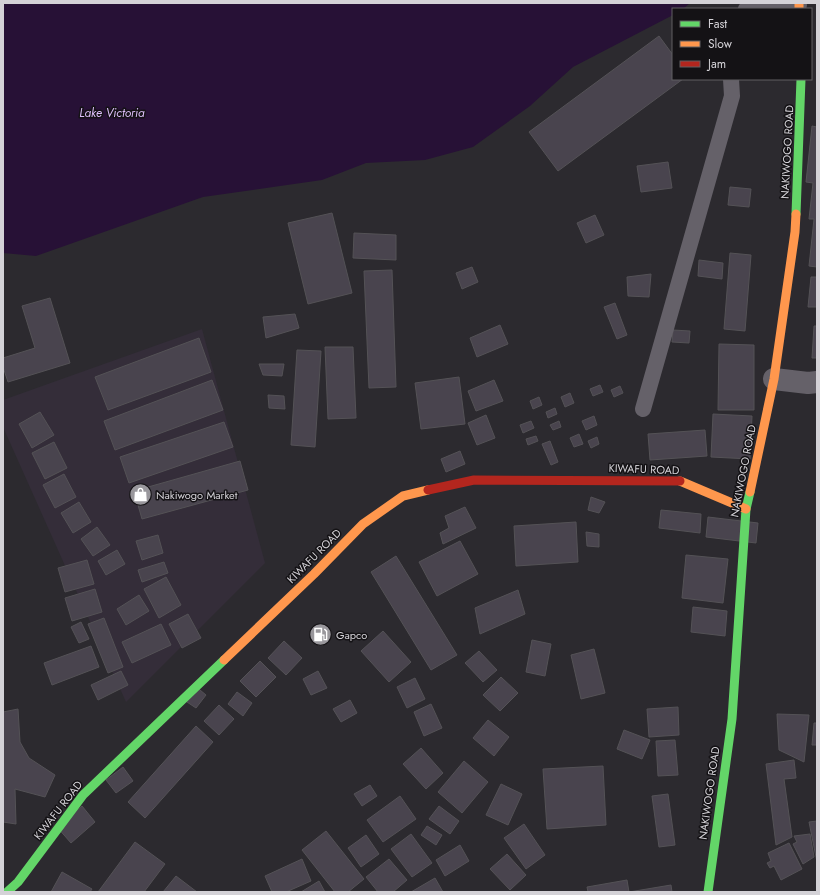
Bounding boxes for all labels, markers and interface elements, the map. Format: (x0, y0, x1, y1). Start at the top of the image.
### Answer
legend (672, 8, 812, 80)
text: Fast (708, 15, 727, 33)
text: Slow (708, 35, 733, 53)
text: Jam (706, 55, 726, 73)
water label: Lake Victoria (79, 104, 145, 122)
street label: NAKIWOGO ROAD (777, 104, 797, 199)
street label: NAKIWOGO ROAD (726, 423, 760, 519)
street label: KIWAFU ROAD (608, 460, 680, 478)
shop icon: Nakiwogo Market (127, 482, 153, 508)
place label: Nakiwogo Market (156, 487, 238, 503)
street label: KIWAFU ROAD (283, 525, 345, 587)
fuel station icon: Gapco (308, 622, 334, 648)
place label: Gapco (336, 627, 367, 643)
street label: NAKIWOGO ROAD (695, 745, 724, 841)
street label: KIWAFU ROAD (30, 777, 86, 843)

